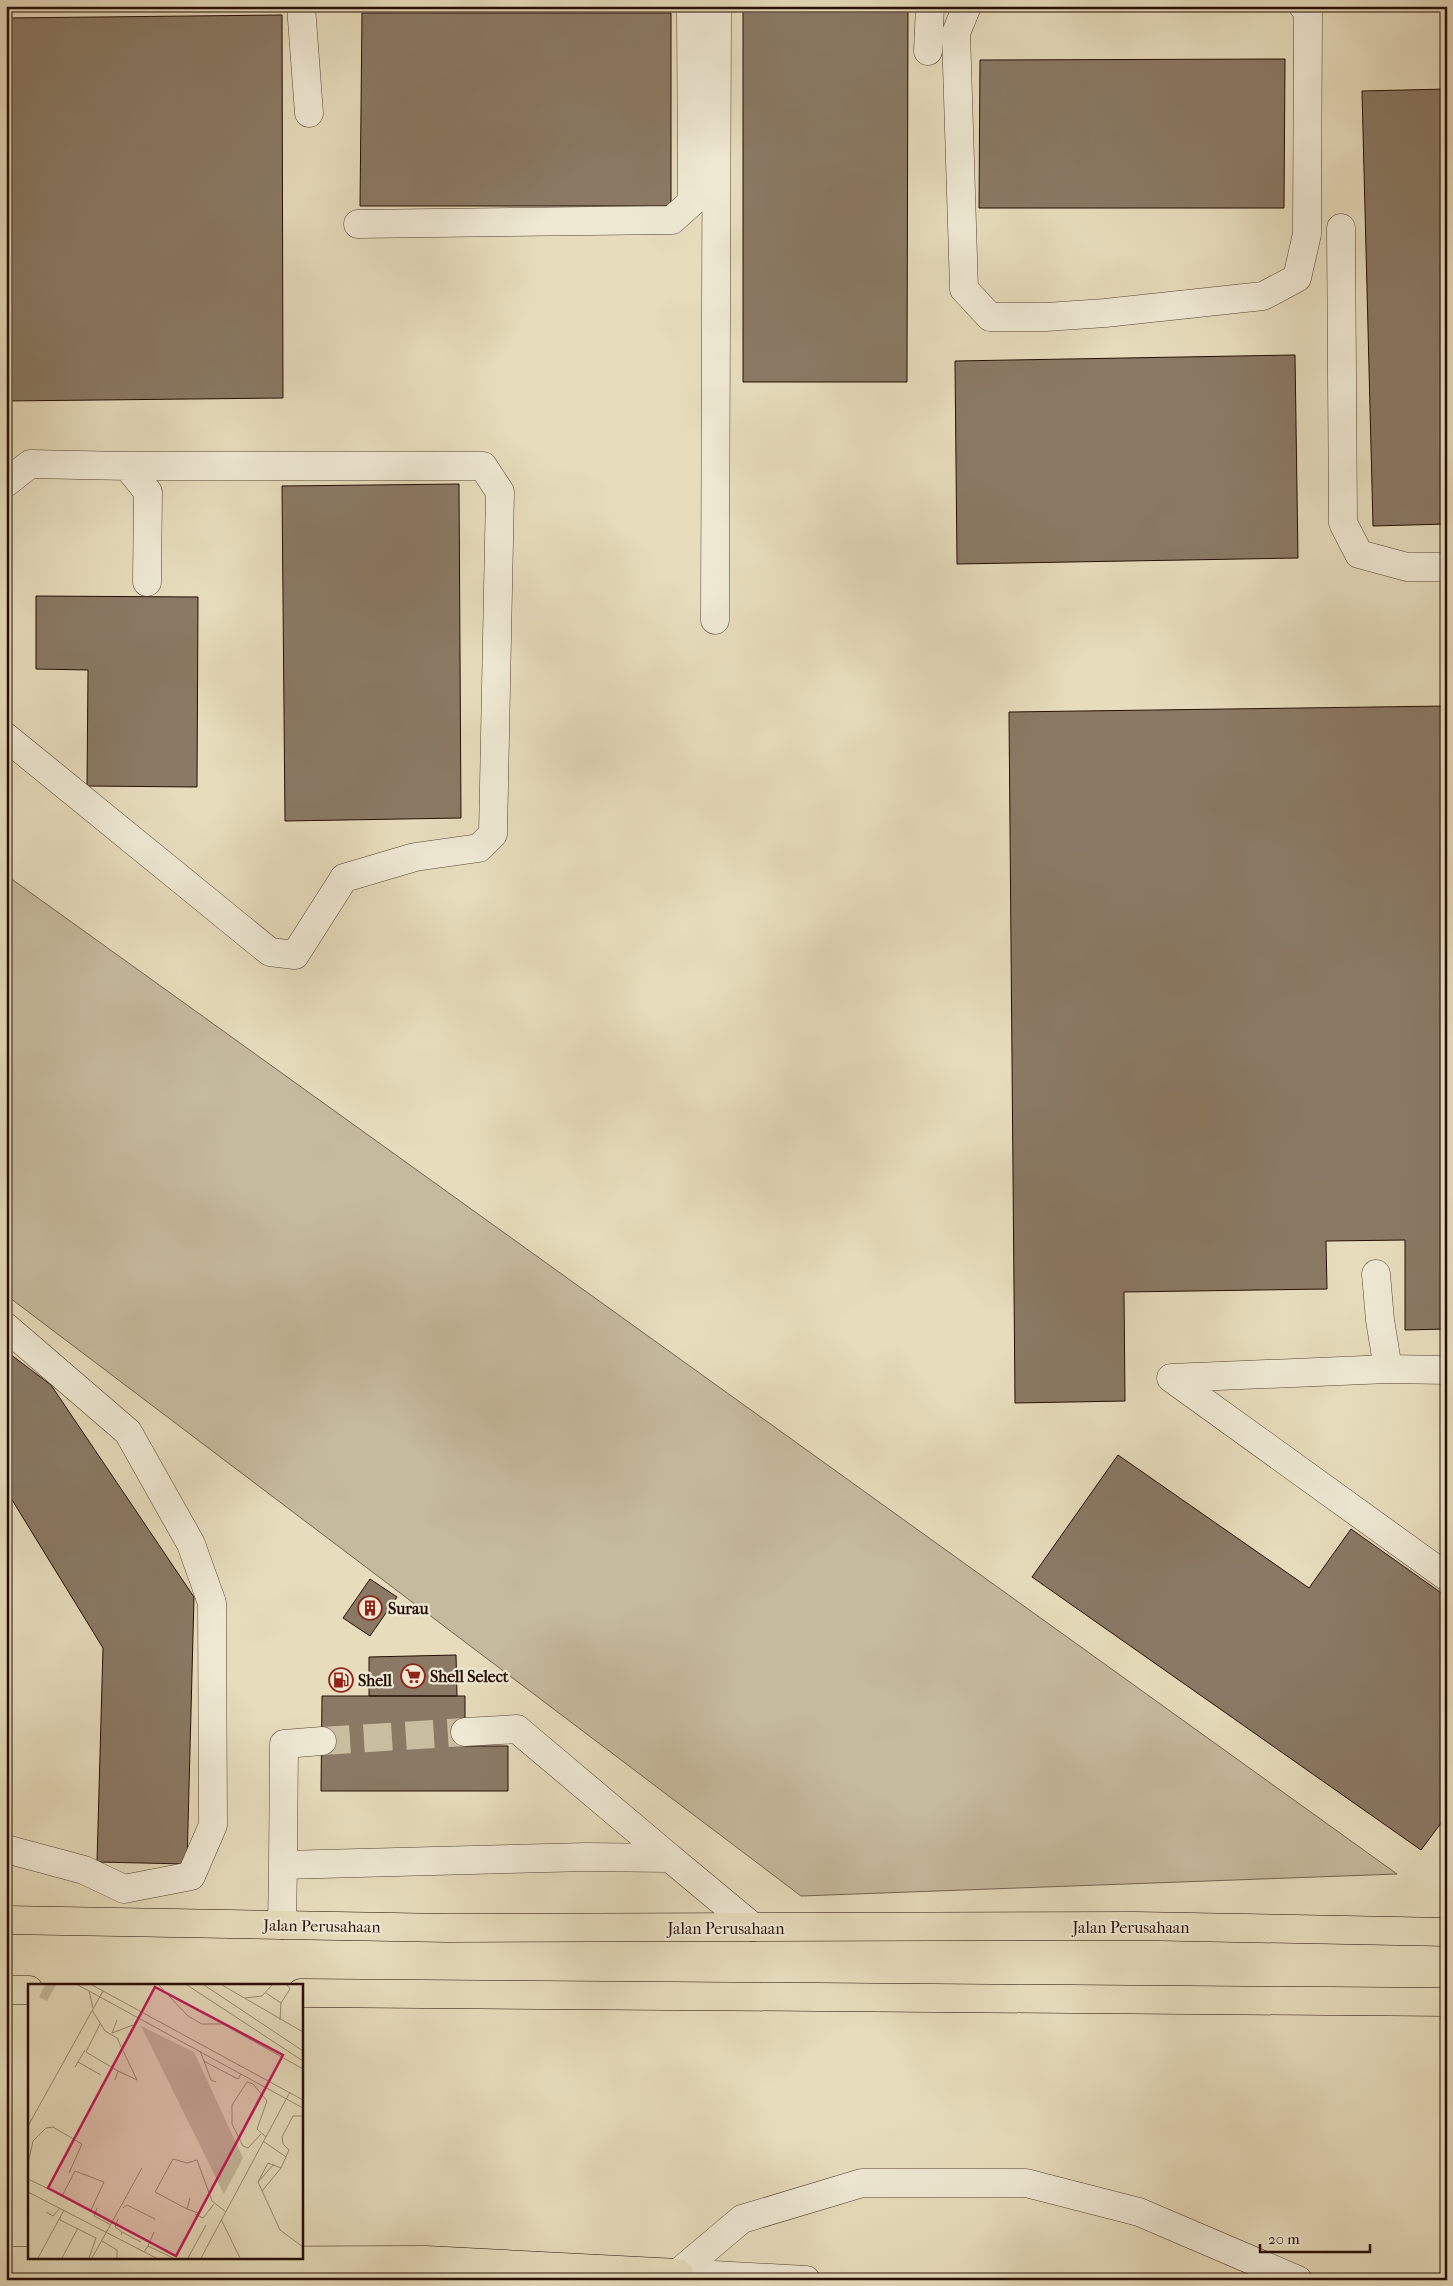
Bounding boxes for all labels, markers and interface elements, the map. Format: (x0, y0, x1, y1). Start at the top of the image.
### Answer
building icon: Surau (357, 1595, 383, 1621)
place label: Surau (388, 1599, 429, 1618)
supermarket icon: Shell Select (400, 1663, 426, 1689)
fuel station icon: Shell (328, 1667, 354, 1693)
place label: Shell Select (430, 1667, 509, 1686)
place label: Shell (358, 1671, 392, 1690)
street label: Jalan Perusahaan (261, 1915, 381, 1937)
street label: Jalan Perusahaan (1070, 1918, 1190, 1937)
street label: Jalan Perusahaan (665, 1919, 785, 1938)
inset map (28, 1984, 302, 2258)
scale bar (1260, 2221, 1370, 2253)
text: 20 m (1268, 2230, 1300, 2248)

